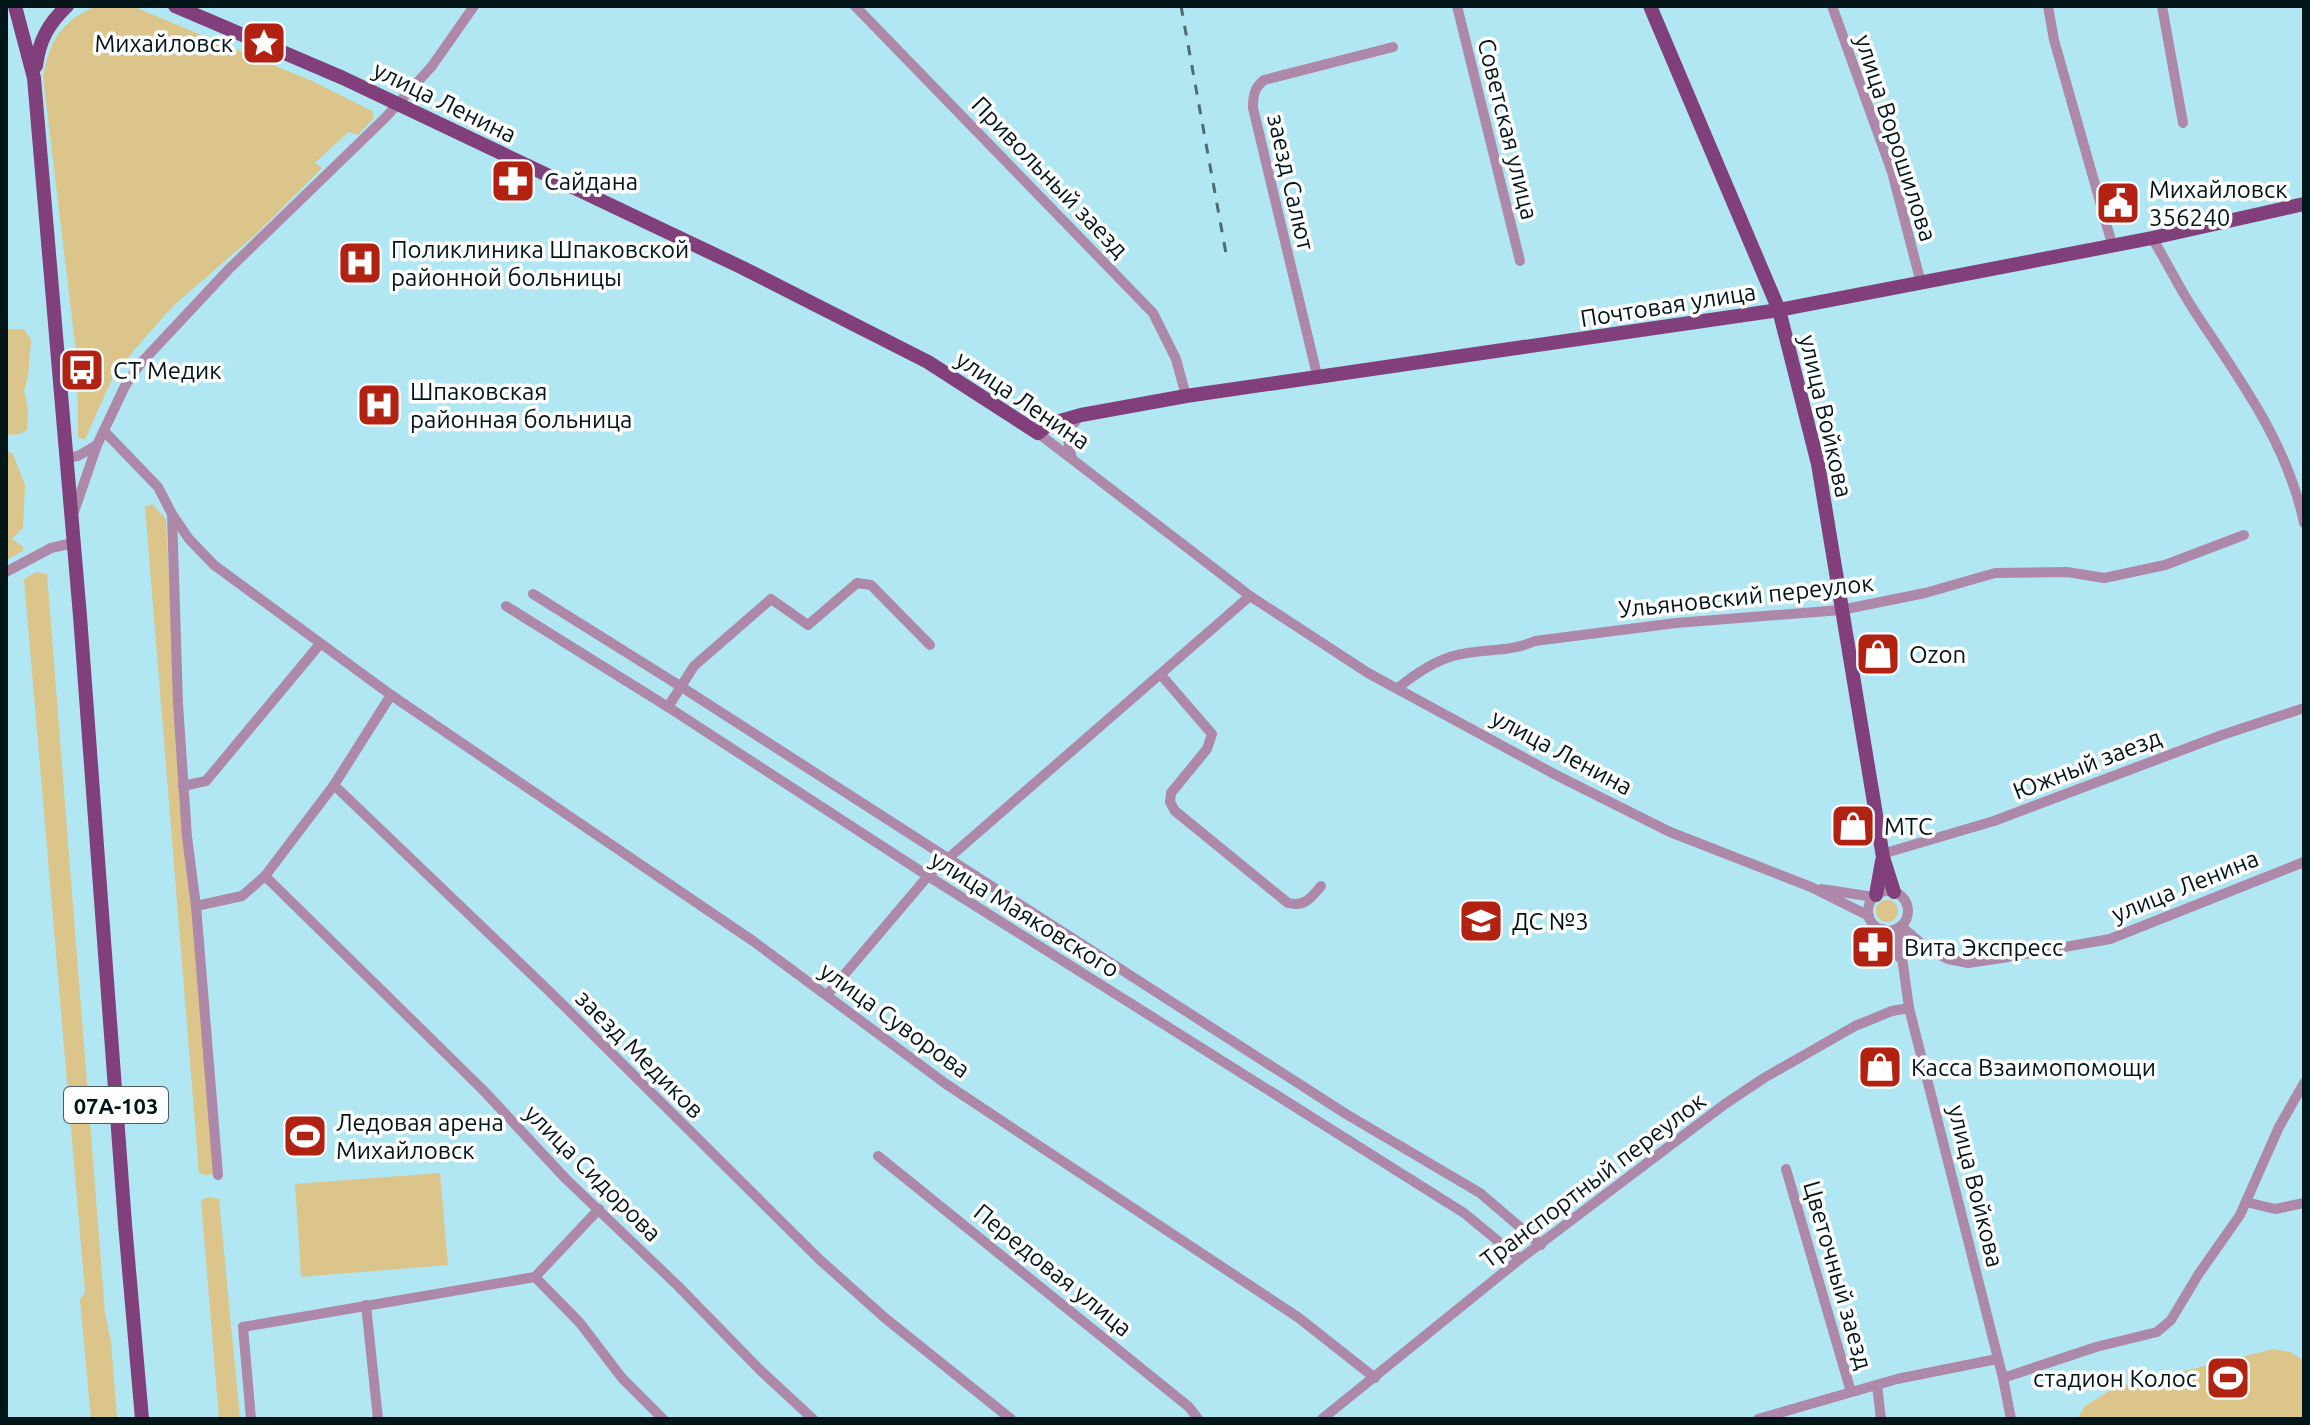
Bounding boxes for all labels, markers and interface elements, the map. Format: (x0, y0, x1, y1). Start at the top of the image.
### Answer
place icon: Михайловск (240, 19, 288, 67)
place label: Михайловск (94, 30, 233, 57)
street label: улица Ворошилова (1850, 31, 1942, 245)
street label: Советская улица (1472, 36, 1544, 222)
street label: улица Ленина (369, 56, 521, 148)
street label: Привольный заезд (966, 91, 1134, 263)
street label: заезд Салют (1262, 111, 1320, 253)
pharmacy icon: Сайдана (489, 157, 537, 205)
place label: Сайдана (544, 168, 638, 195)
place label: Михайловск 356240 (2149, 176, 2288, 231)
public building icon: Михайловск 356240 (2094, 179, 2142, 227)
place label: Поликлиника Шпаковской районной больницы (391, 236, 689, 291)
hospital icon: Поликлиника Шпаковской районной больницы (336, 239, 384, 287)
street label: Почтовая улица (1578, 278, 1758, 332)
street label: улица Войкова (1794, 332, 1858, 500)
street label: улица Ленина (951, 345, 1095, 455)
bus stop icon: СТ Медик (58, 346, 106, 394)
place label: СТ Медик (113, 357, 222, 384)
place label: Шпаковская районная больница (410, 378, 632, 433)
hospital icon: Шпаковская районная больница (355, 381, 403, 429)
street label: Ульяновский переулок (1617, 569, 1875, 623)
shop icon: Ozon (1854, 630, 1902, 678)
place label: Ozon (1909, 641, 1966, 668)
street label: улица Ленина (1487, 704, 1637, 800)
street label: Южный заезд (2009, 723, 2165, 805)
shop icon: МТС (1829, 802, 1877, 850)
place label: МТС (1884, 813, 1933, 840)
street label: улица Ленина (2108, 844, 2262, 928)
street label: улица Маяковского (926, 845, 1124, 983)
school or university icon: ДС №3 (1457, 897, 1505, 945)
place label: ДС №3 (1512, 908, 1589, 935)
pharmacy icon: Вита Экспресс (1849, 923, 1897, 971)
place label: Вита Экспресс (1904, 934, 2063, 961)
street label: улица Суворова (815, 957, 975, 1083)
street label: заезд Медиков (570, 984, 710, 1124)
shop icon: Касса Взаимопомощи (1856, 1043, 1904, 1091)
place label: Касса Взаимопомощи (1911, 1054, 2156, 1081)
road number: 07А-103 (64, 1087, 168, 1123)
street label: Транспортный переулок (1475, 1087, 1711, 1273)
street label: улица Сидорова (519, 1099, 667, 1247)
street label: улица Войкова (1943, 1102, 2009, 1270)
place label: Ледовая арена Михайловск (336, 1109, 504, 1164)
sports icon: Ледовая арена Михайловск (281, 1112, 329, 1160)
street label: Цветочный заезд (1798, 1178, 1878, 1372)
street label: Передовая улица (969, 1198, 1137, 1342)
sports icon: стадион Колос (2204, 1354, 2252, 1402)
place label: стадион Колос (2033, 1365, 2197, 1392)

